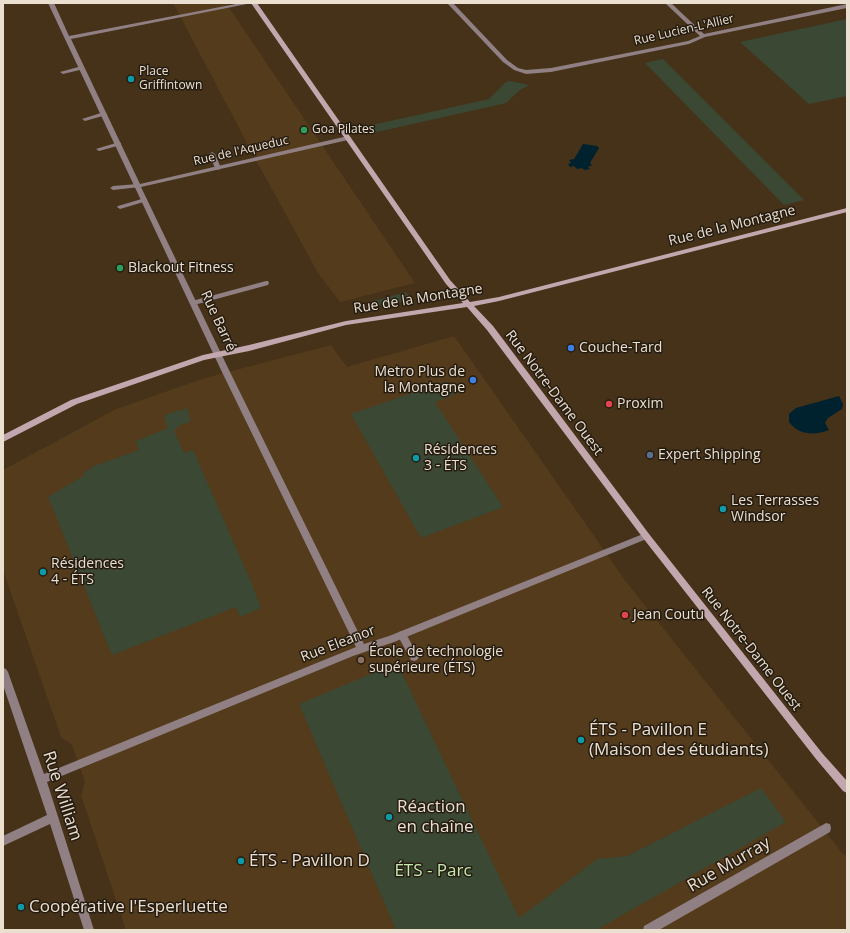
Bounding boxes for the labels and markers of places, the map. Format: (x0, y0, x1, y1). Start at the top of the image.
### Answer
place label: Place Griffintown (139, 65, 202, 93)
marker: Place Griffintown (126, 74, 136, 84)
place label: Goa Pilates (312, 123, 374, 137)
marker: Goa Pilates (299, 125, 309, 135)
place label: Blackout Fitness (128, 260, 234, 276)
marker: Blackout Fitness (115, 263, 125, 273)
place label: Couche-Tard (579, 340, 662, 356)
marker: Couche-Tard (566, 343, 576, 353)
place label: Metro Plus de la Montagne (374, 364, 465, 396)
marker: Metro Plus de la Montagne (468, 375, 478, 385)
place label: Proxim (617, 396, 663, 412)
marker: Proxim (604, 399, 614, 409)
place label: Résidences 3 - ÉTS (424, 442, 497, 474)
place label: Expert Shipping (658, 447, 761, 463)
marker: Expert Shipping (645, 450, 655, 460)
marker: Résidences 3 - ÉTS (411, 453, 421, 463)
place label: Les Terrasses Windsor (731, 493, 819, 526)
marker: Les Terrasses Windsor (718, 504, 728, 514)
place label: Résidences 4 - ÉTS (51, 556, 124, 588)
marker: Résidences 4 - ÉTS (38, 567, 48, 577)
place label: Jean Coutu (633, 607, 704, 623)
marker: Jean Coutu (620, 610, 630, 620)
place label: École de technologie supérieure (ÉTS) (369, 644, 503, 676)
marker: École de technologie supérieure (ÉTS) (356, 655, 366, 665)
place label: ÉTS - Pavillon E (Maison des étudiants) (589, 720, 768, 760)
marker: ÉTS - Pavillon E (Maison des étudiants) (576, 735, 586, 745)
place label: Réaction en chaîne (397, 797, 474, 837)
marker: Réaction en chaîne (384, 812, 394, 822)
place label: ÉTS - Pavillon D (249, 851, 370, 871)
marker: ÉTS - Pavillon D (236, 856, 246, 866)
place label: Coopérative l'Esperluette (29, 897, 228, 917)
marker: Coopérative l'Esperluette (16, 902, 26, 912)

